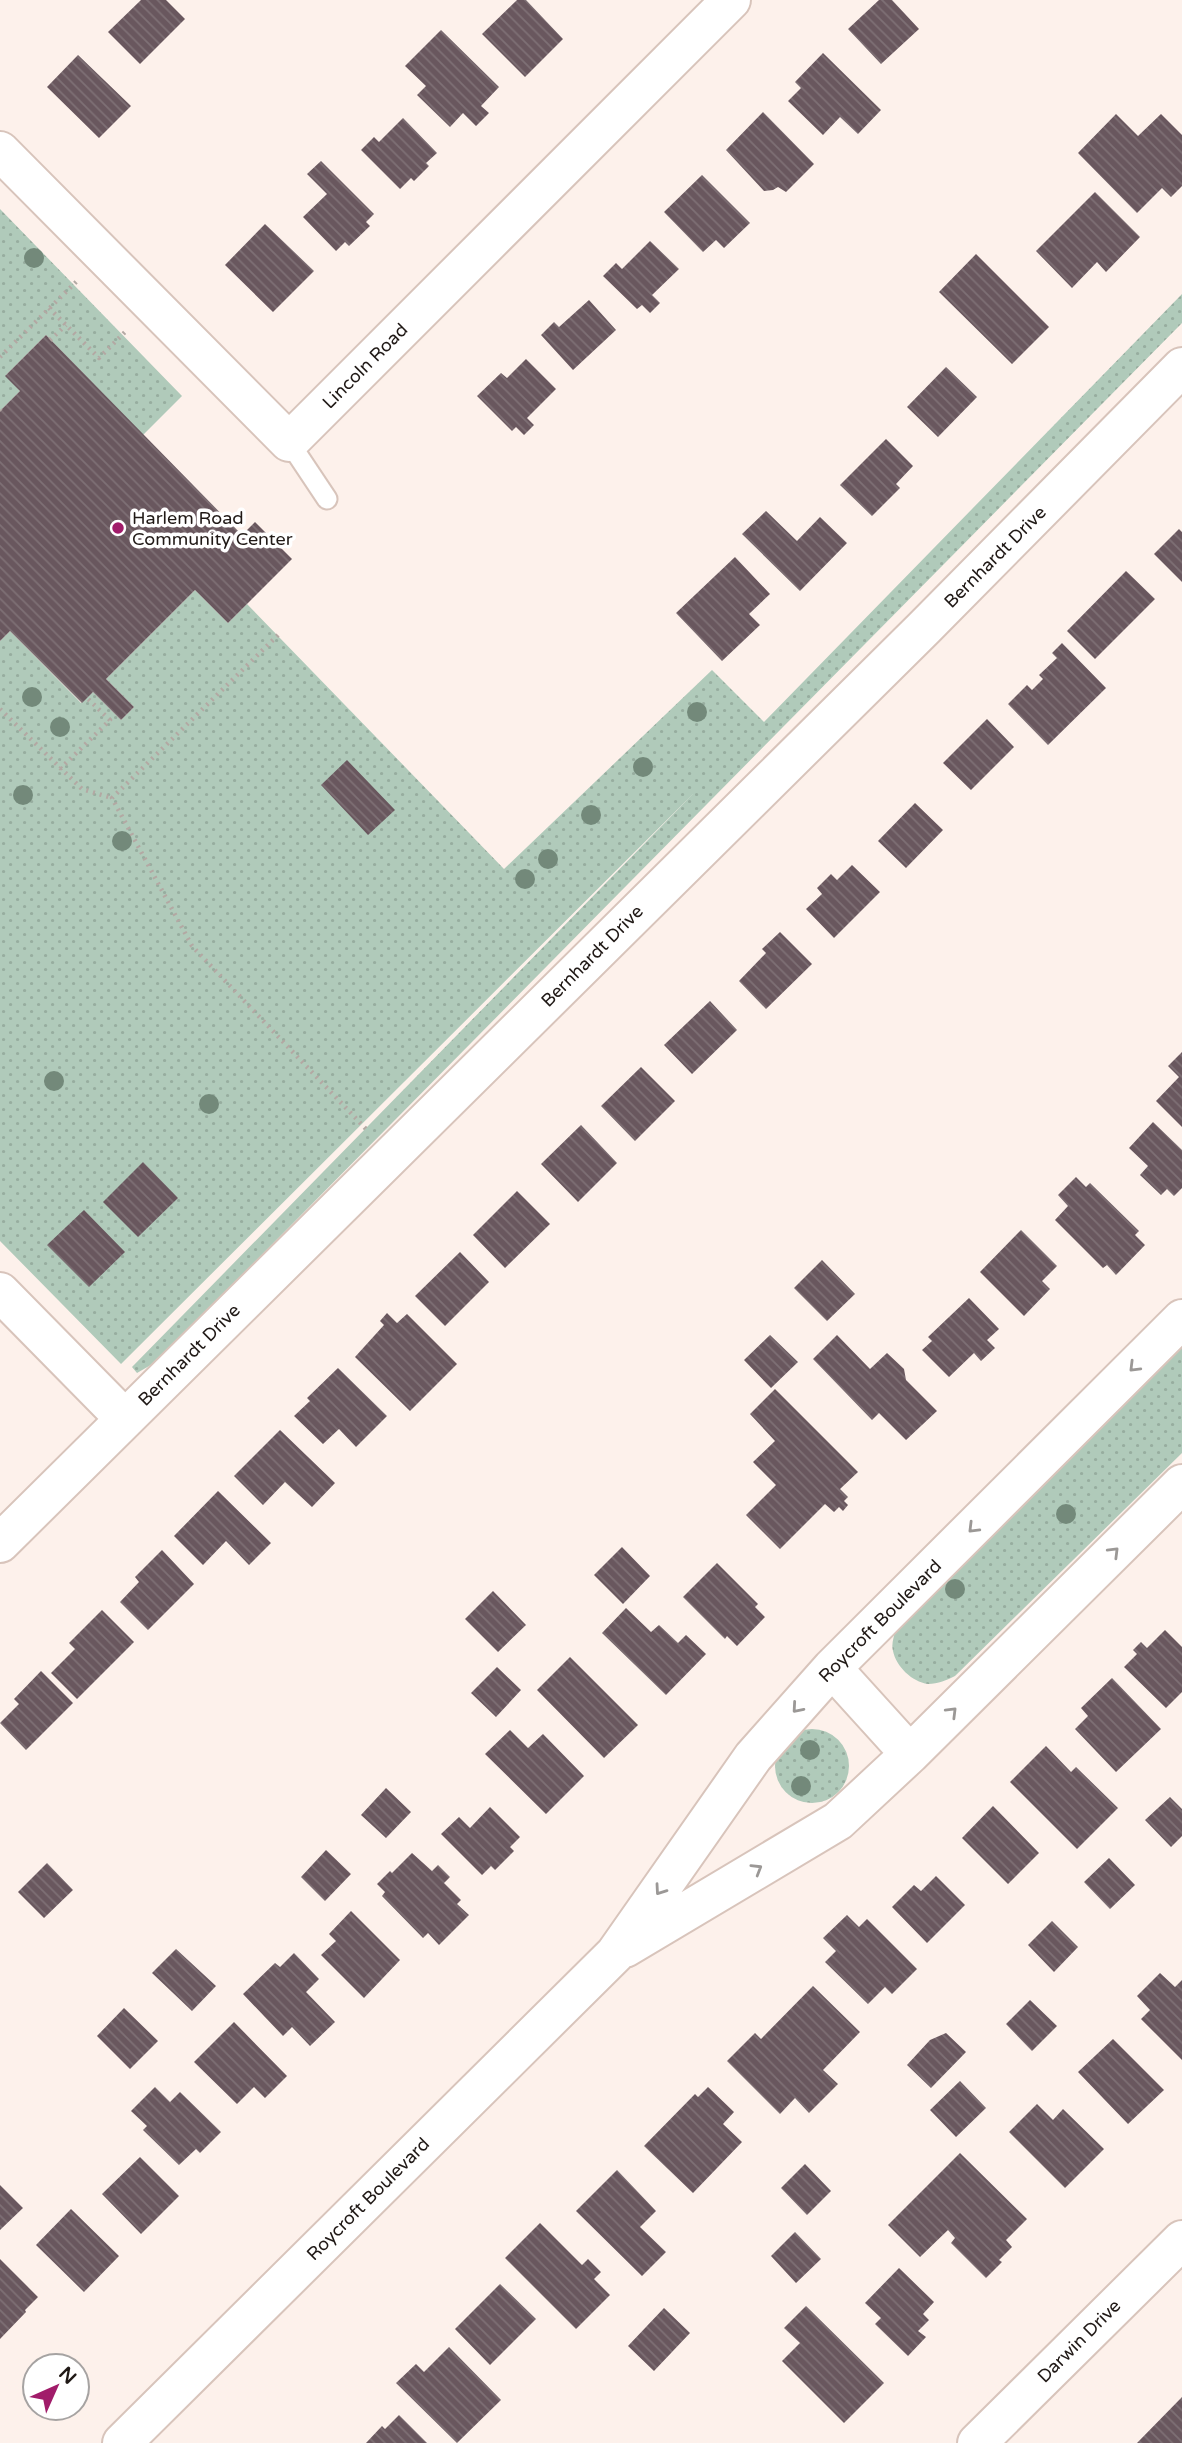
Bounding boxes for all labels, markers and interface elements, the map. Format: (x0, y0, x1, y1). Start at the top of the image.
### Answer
street label: Lincoln Road (318, 319, 412, 413)
street label: Bernhardt Drive (939, 501, 1051, 613)
place label: Harlem Road Community Center (132, 507, 293, 550)
marker: Harlem Road Community Center (110, 520, 126, 536)
street label: Bernhardt Drive (536, 900, 648, 1012)
street label: Bernhardt Drive (133, 1299, 245, 1411)
one-way arrow (1129, 1359, 1142, 1372)
one-way arrow (968, 1520, 981, 1533)
one-way arrow (1106, 1547, 1119, 1560)
street label: Roycroft Boulevard (814, 1555, 946, 1687)
one-way arrow (793, 1700, 805, 1713)
one-way arrow (944, 1707, 957, 1720)
one-way arrow (750, 1864, 763, 1877)
one-way arrow (656, 1882, 668, 1895)
street label: Roycroft Boulevard (302, 2133, 434, 2265)
street label: Darwin Drive (1033, 2295, 1125, 2387)
north arrow (21, 2352, 91, 2422)
text: N (54, 2363, 80, 2389)

